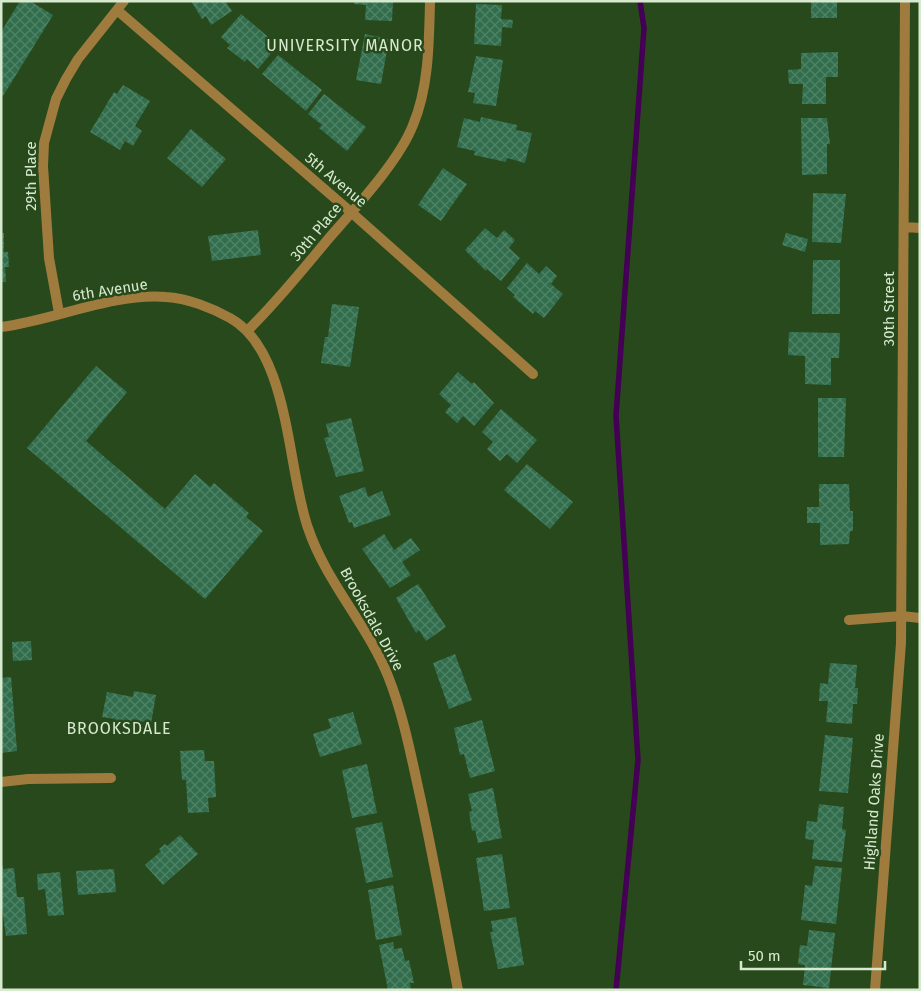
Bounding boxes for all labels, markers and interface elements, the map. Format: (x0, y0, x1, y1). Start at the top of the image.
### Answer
district label: UNIVERSITY MANOR (266, 36, 424, 55)
street label: 29th Place (22, 141, 40, 211)
street label: 5th Avenue (301, 149, 371, 211)
street label: 30th Place (287, 199, 345, 265)
street label: 30th Street (880, 271, 898, 346)
street label: 6th Avenue (71, 275, 149, 305)
street label: Brooksdale Drive (336, 564, 408, 674)
district label: BROOKSDALE (66, 719, 172, 738)
street label: Highland Oaks Drive (860, 733, 888, 871)
scale bar (741, 938, 885, 970)
text: 50 m (748, 947, 781, 965)

